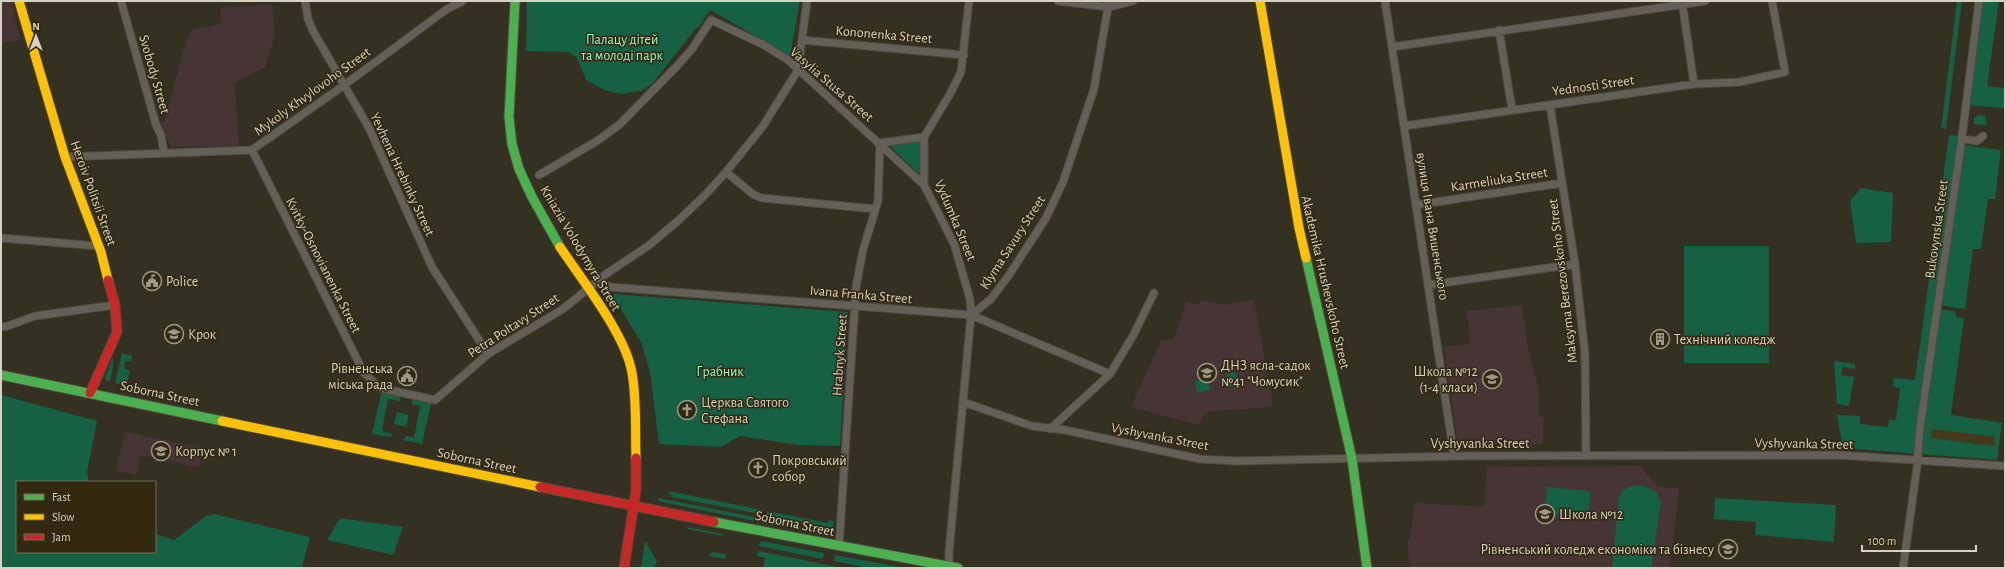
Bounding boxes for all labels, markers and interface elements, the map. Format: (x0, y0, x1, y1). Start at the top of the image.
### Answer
north arrow (16, 16, 56, 56)
text: N (32, 21, 40, 32)
street label: Kononenka Street (835, 24, 933, 46)
street label: Svobody Street (136, 33, 172, 116)
park label: Палацу дітей та молоді парк (580, 33, 664, 63)
street label: Mykoly Khvylovoho Street (252, 45, 374, 139)
street label: Vasylia Stusa Street (787, 45, 876, 125)
street label: Yednosti Street (1551, 73, 1636, 99)
street label: Yevhena Hrebinky Street (367, 111, 437, 239)
street label: Heroiv Politsii Street (68, 139, 119, 248)
street label: вулиця Івана Вишенського (1413, 151, 1451, 301)
street label: Karmeliuka Street (1450, 165, 1549, 195)
street label: Vydumka Street (932, 178, 979, 263)
street label: Bukovynska Street (1923, 178, 1951, 279)
street label: Kniazia Volodymyra Street (537, 184, 623, 314)
street label: Klyma Savury Street (977, 193, 1049, 292)
street label: Akademika Hrushevskoho Street (1298, 194, 1352, 371)
street label: Kvitky-Osnovianenka Street (283, 196, 364, 336)
street label: Maksyma Berezovskoho Street (1546, 197, 1580, 364)
public building icon: Police (141, 270, 163, 292)
place label: Police (166, 275, 198, 289)
street label: Ivana Franka Street (809, 284, 913, 306)
street label: Petra Poltavy Street (465, 291, 562, 360)
street label: Hrabnyk Street (830, 313, 850, 396)
school or university icon: Крок (163, 323, 185, 345)
place label: Крок (188, 328, 217, 342)
building icon: Технічний коледж (1649, 328, 1671, 350)
place label: Технічний коледж (1674, 333, 1776, 347)
place label: ДНЗ ясла-садок №41 "Чомусик" (1221, 359, 1311, 389)
place label: Рівненська міська рада (328, 362, 394, 392)
school or university icon: ДНЗ ясла-садок №41 "Чомусик" (1196, 362, 1218, 384)
public building icon: Рівненська міська рада (396, 365, 418, 387)
park label: Грабник (696, 365, 744, 379)
place label: Школа №12 (1-4 класи) (1414, 365, 1478, 395)
school or university icon: Школа №12 (1-4 класи) (1481, 368, 1503, 390)
street label: Soborna Street (119, 379, 201, 409)
place label: Церква Святого Стефана (701, 396, 789, 426)
church icon: Церква Святого Стефана (676, 399, 698, 421)
street label: Vyshyvanka Street (1110, 421, 1210, 453)
street label: Vyshyvanka Street (1754, 436, 1854, 452)
street label: Vyshyvanka Street (1431, 437, 1530, 451)
school or university icon: Корпус № 1 (150, 440, 172, 462)
place label: Корпус № 1 (175, 445, 237, 459)
street label: Soborna Street (436, 446, 518, 476)
place label: Покровський собор (772, 454, 847, 484)
church icon: Покровський собор (747, 457, 769, 479)
legend (16, 481, 156, 553)
text: Fast (52, 491, 71, 503)
school or university icon: Школа №12 (1534, 503, 1556, 525)
place label: Школа №12 (1559, 508, 1623, 522)
street label: Soborna Street (754, 509, 836, 539)
text: Slow (52, 511, 74, 523)
scale bar (1862, 527, 1976, 553)
text: Jam (52, 531, 71, 543)
text: 100 m (1868, 535, 1896, 547)
school or university icon: Рівненський коледж економіки та бізнесу (1717, 538, 1739, 560)
place label: Рівненський коледж економіки та бізнесу (1480, 543, 1714, 557)

